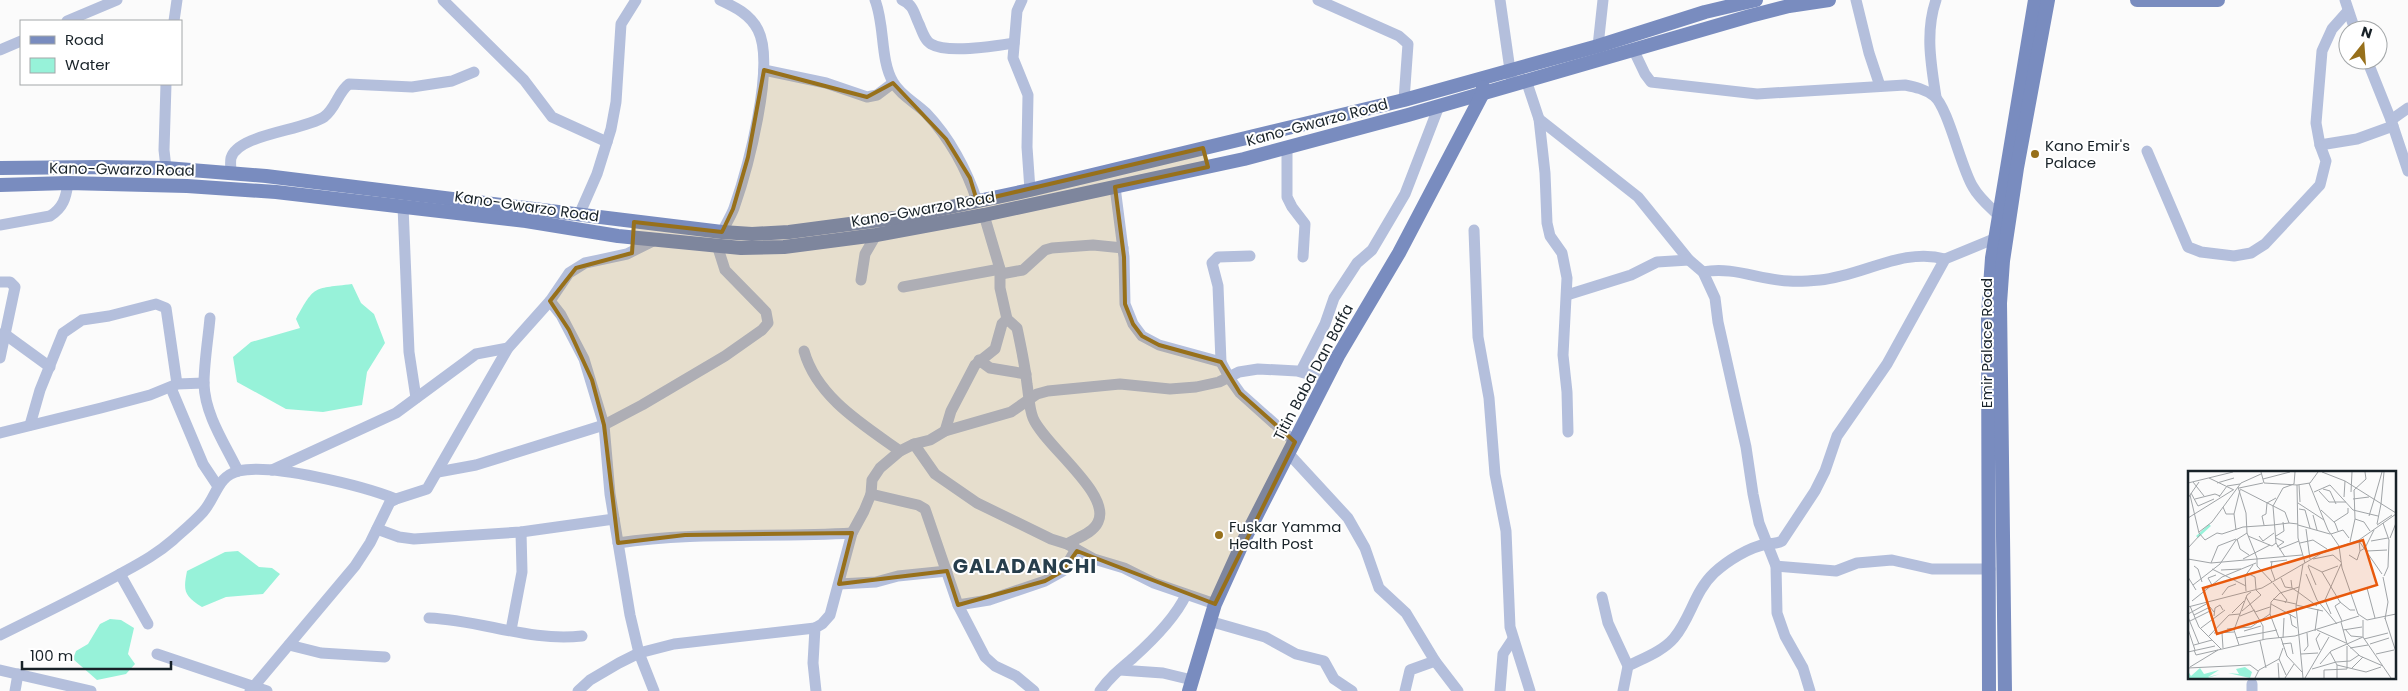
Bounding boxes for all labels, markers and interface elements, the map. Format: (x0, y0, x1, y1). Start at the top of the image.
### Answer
legend (20, 20, 182, 85)
north arrow (2338, 20, 2388, 70)
text: N (2359, 21, 2375, 44)
text: Road (65, 29, 104, 50)
text: Water (65, 54, 111, 75)
street label: Kano-Gwarzo Road (1244, 93, 1390, 151)
place label: Kano Emir's Palace (2045, 135, 2130, 173)
marker: Kano Emir's Palace (2029, 148, 2041, 160)
street label: Kano-Gwarzo Road (49, 157, 195, 181)
street label: Kano-Gwarzo Road (453, 185, 601, 227)
street label: Kano-Gwarzo Road (849, 186, 997, 232)
street label: Emir Palace Road (1976, 278, 1997, 408)
street label: Titin Baba Dan Baffa (1268, 300, 1358, 444)
inset map (2188, 471, 2396, 678)
place label: Fuskar Yamma Health Post (1229, 516, 1341, 554)
marker: Fuskar Yamma Health Post (1213, 529, 1225, 541)
district label: GALADANCHI (953, 552, 1097, 580)
scale bar (22, 638, 171, 670)
text: 100 m (30, 645, 73, 666)

